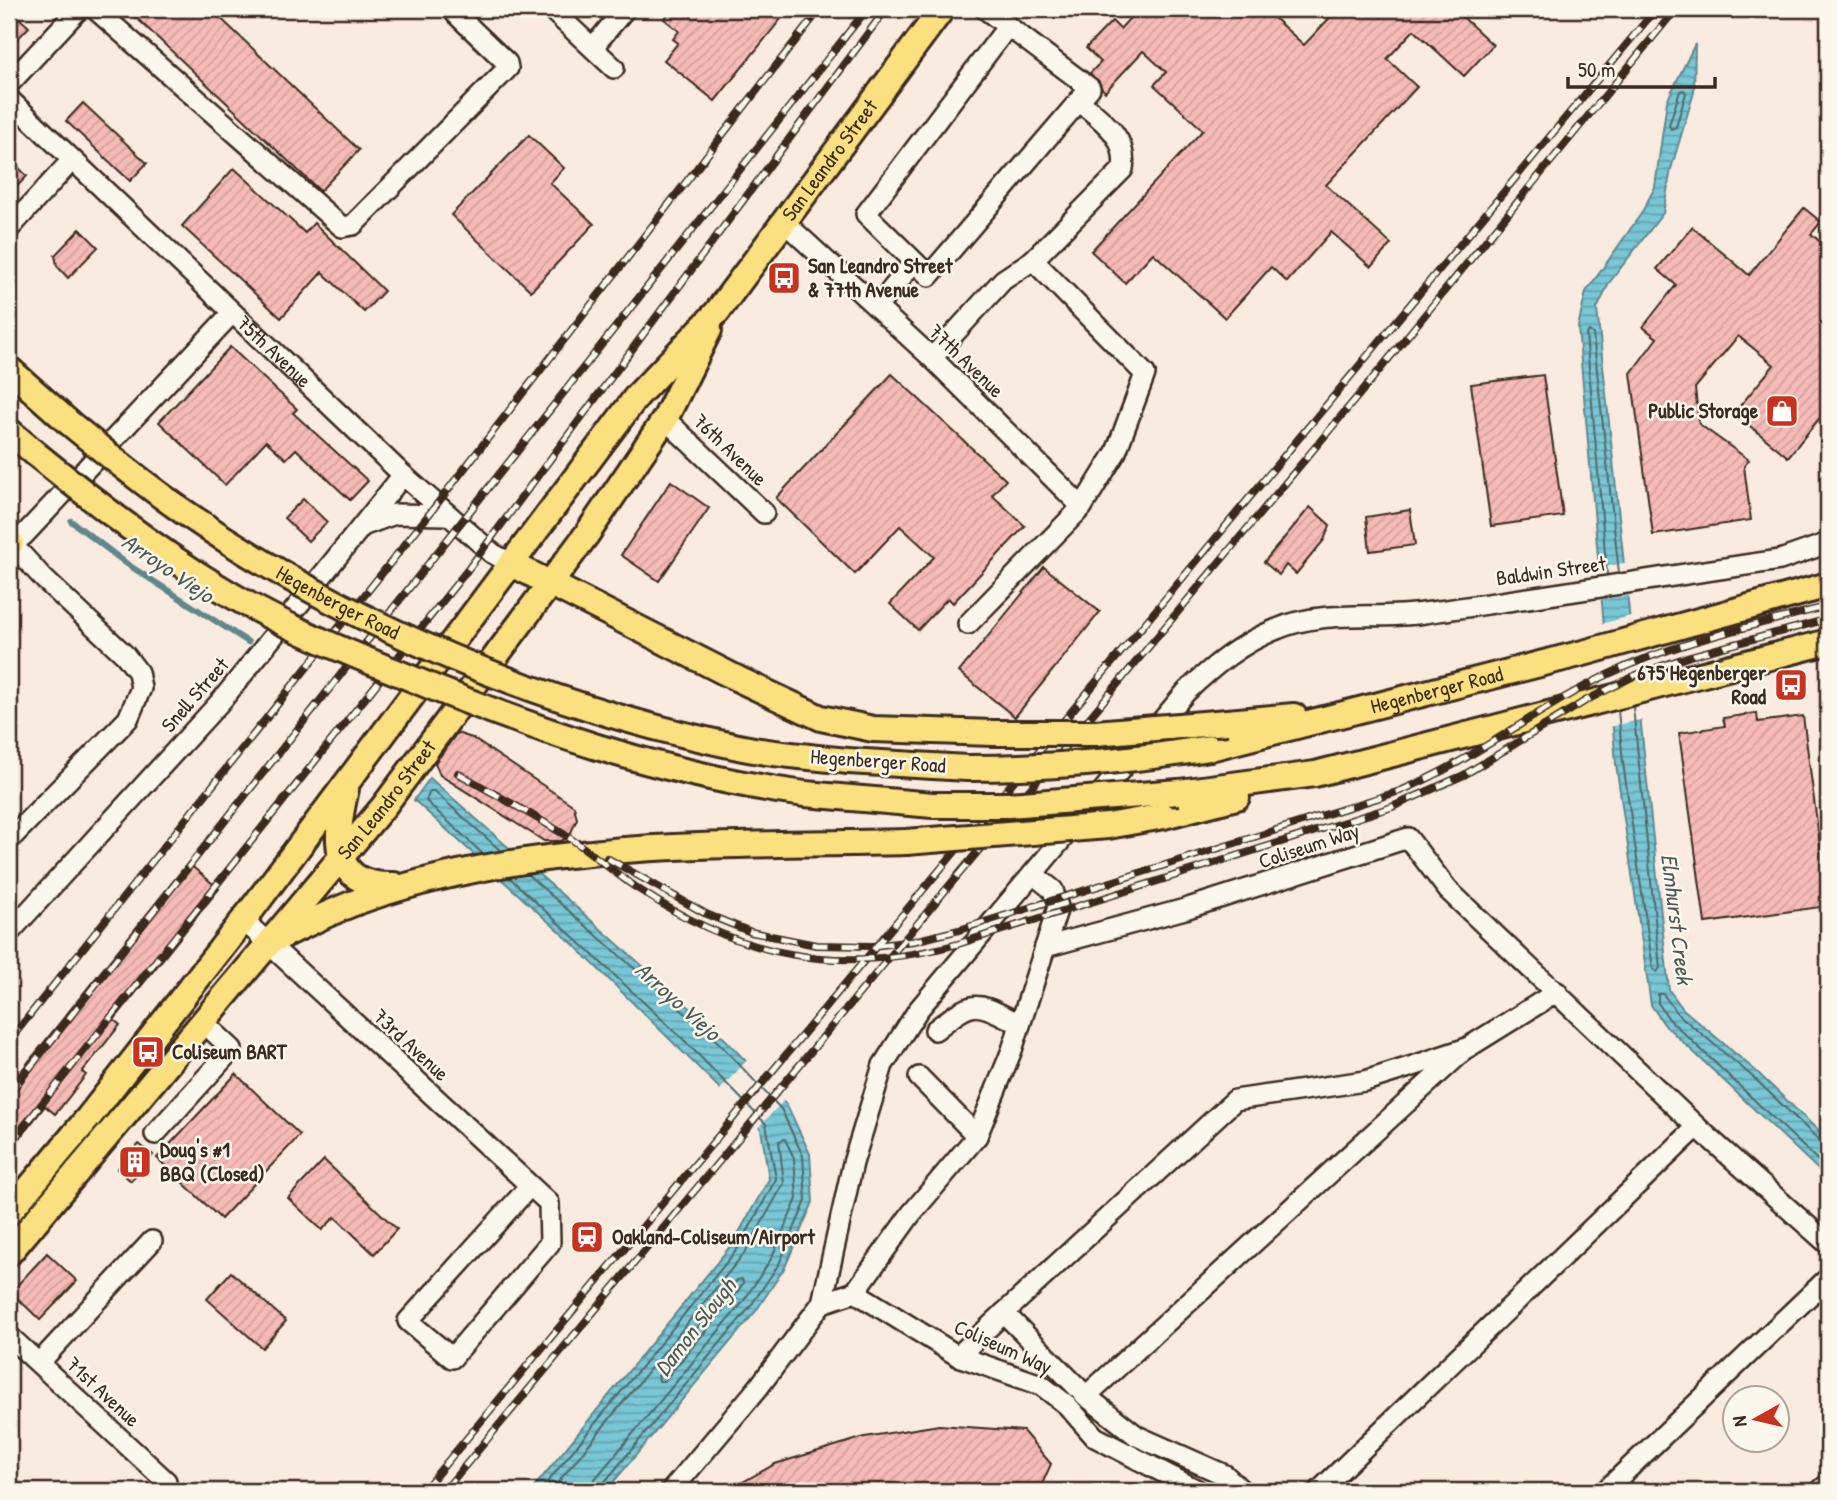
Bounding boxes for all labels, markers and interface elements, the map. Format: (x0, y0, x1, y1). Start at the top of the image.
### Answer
scale bar (1568, 46, 1714, 90)
text: 50 m (1578, 55, 1615, 84)
street label: San Leandro Street (775, 93, 885, 227)
place label: San Leandro Street & 77th Avenue (808, 251, 953, 304)
bus stop icon: San Leandro Street & 77th Avenue (765, 259, 803, 297)
street label: 75th Avenue (230, 309, 318, 394)
street label: 77th Avenue (922, 317, 1011, 404)
shop icon: Public Storage (1763, 392, 1801, 430)
place label: Public Storage (1648, 396, 1759, 426)
street label: 76th Avenue (687, 407, 774, 492)
water label: Arroyo Viejo (116, 526, 222, 611)
street label: Baldwin Street (1494, 548, 1608, 593)
street label: Hegenberger Road (271, 558, 405, 646)
street label: Snell Street (154, 651, 236, 738)
place label: 675 Hegenberger Road (1637, 658, 1767, 711)
street label: Hegenberger Road (1367, 659, 1506, 721)
bus stop icon: 675 Hegenberger Road (1772, 666, 1810, 704)
street label: San Leandro Street (330, 733, 443, 865)
street label: Hegenberger Road (809, 741, 947, 780)
street label: Coliseum Way (1255, 816, 1363, 875)
water label: Elmhurst Creek (1654, 852, 1701, 988)
water label: Arroyo Viejo (628, 954, 729, 1049)
street label: 73rd Avenue (367, 1002, 456, 1087)
bus stop icon: Coliseum BART (129, 1033, 167, 1071)
place label: Coliseum BART (172, 1037, 288, 1066)
place label: Doug's #1 BBQ (Closed) (160, 1135, 265, 1188)
building icon: Doug's #1 BBQ (Closed) (116, 1143, 154, 1181)
station icon: Oakland-Coliseum/Airport (568, 1218, 606, 1256)
place label: Oakland-Coliseum/Airport (612, 1222, 815, 1252)
water label: Damon Slough (647, 1271, 744, 1382)
street label: Coliseum Way (950, 1312, 1057, 1381)
street label: 71st Avenue (60, 1350, 147, 1433)
north arrow (1722, 1384, 1792, 1454)
text: N (1726, 1415, 1753, 1428)

